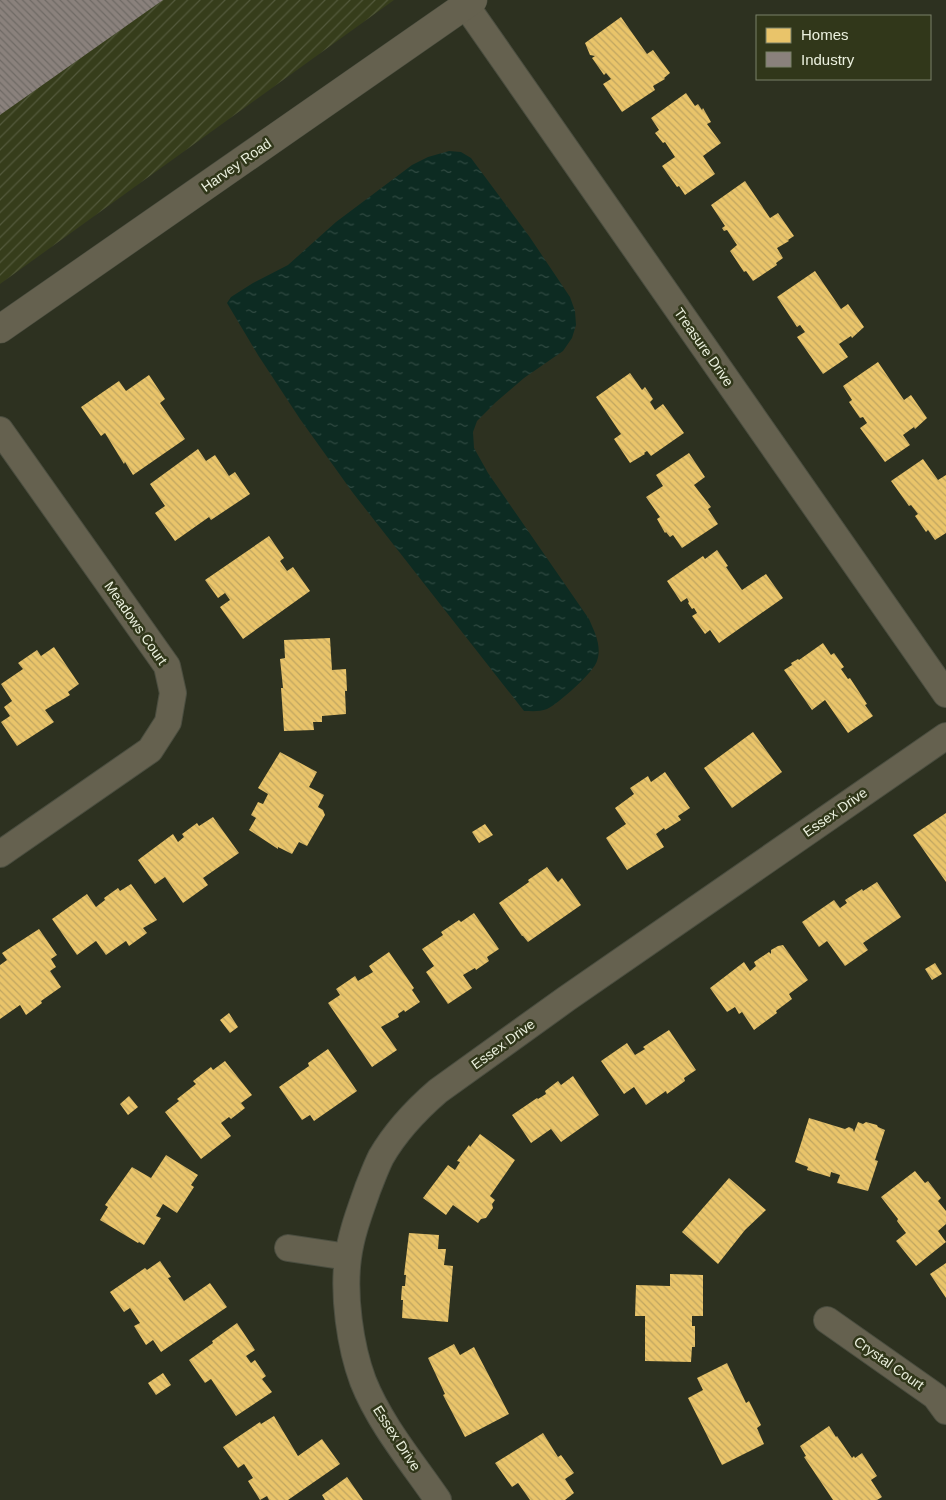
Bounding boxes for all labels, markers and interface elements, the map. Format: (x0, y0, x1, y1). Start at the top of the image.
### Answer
legend (756, 15, 931, 80)
text: Homes (801, 26, 849, 43)
text: Industry (801, 51, 855, 68)
street label: Harvey Road (198, 135, 274, 195)
street label: Treasure Drive (671, 305, 737, 389)
street label: Meadows Court (101, 578, 171, 668)
street label: Essex Drive (800, 784, 870, 840)
street label: Essex Drive (468, 1015, 538, 1072)
street label: Crystal Court (851, 1333, 927, 1393)
street label: Essex Drive (370, 1402, 424, 1474)

